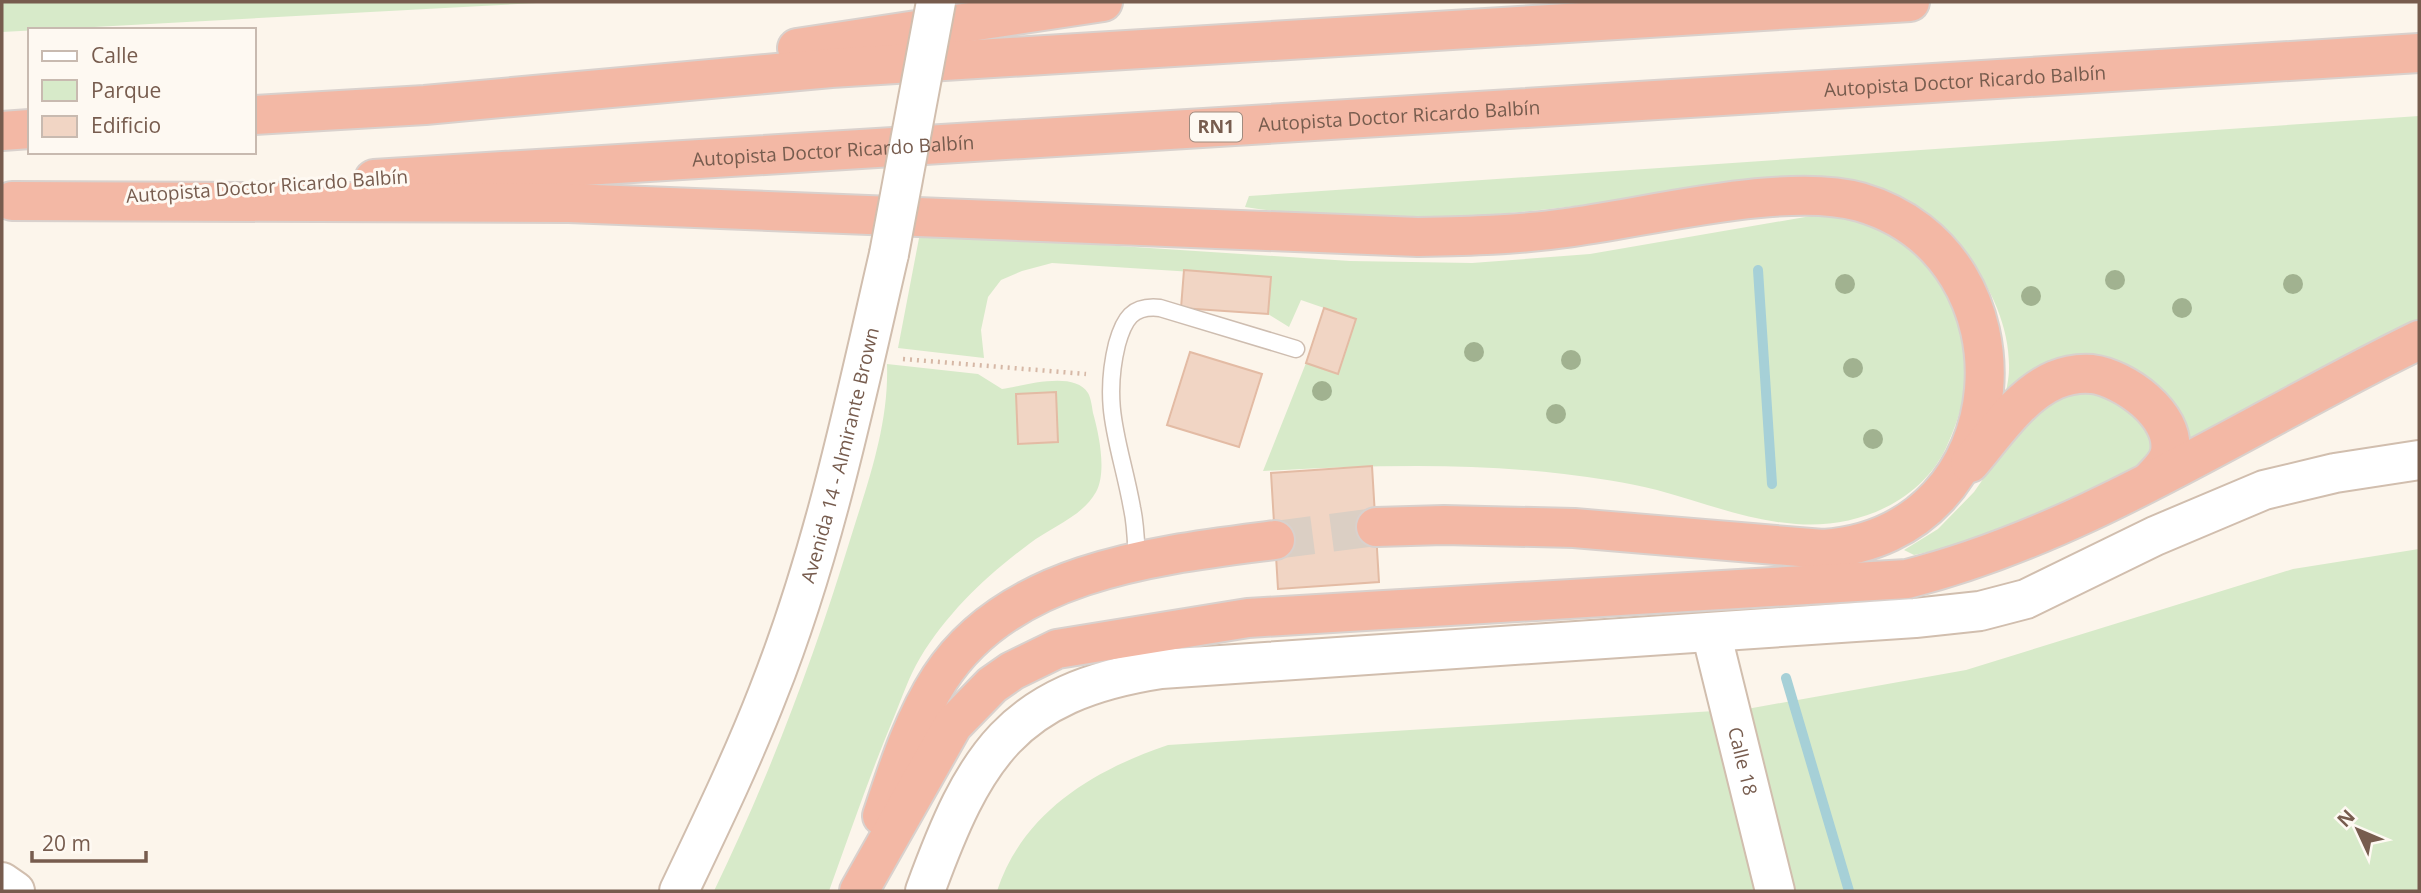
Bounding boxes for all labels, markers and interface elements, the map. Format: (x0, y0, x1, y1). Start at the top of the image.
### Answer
legend (28, 28, 256, 154)
text: Calle (91, 41, 138, 69)
street label: Autopista Doctor Ricardo Balbín (1823, 59, 2107, 103)
text: Parque (91, 76, 161, 104)
street label: Autopista Doctor Ricardo Balbín (1257, 94, 1541, 138)
text: Edificio (91, 111, 161, 139)
road number: RN1 (1190, 112, 1242, 142)
street label: Autopista Doctor Ricardo Balbín (691, 129, 975, 172)
street label: Autopista Doctor Ricardo Balbín (125, 163, 409, 209)
street label: Avenida 14 - Almirante Brown (794, 325, 885, 586)
street label: Calle 18 (1722, 724, 1764, 798)
north arrow (2323, 795, 2393, 865)
text: N (2331, 804, 2360, 833)
scale bar (32, 820, 145, 864)
text: 20 m (42, 829, 91, 857)

